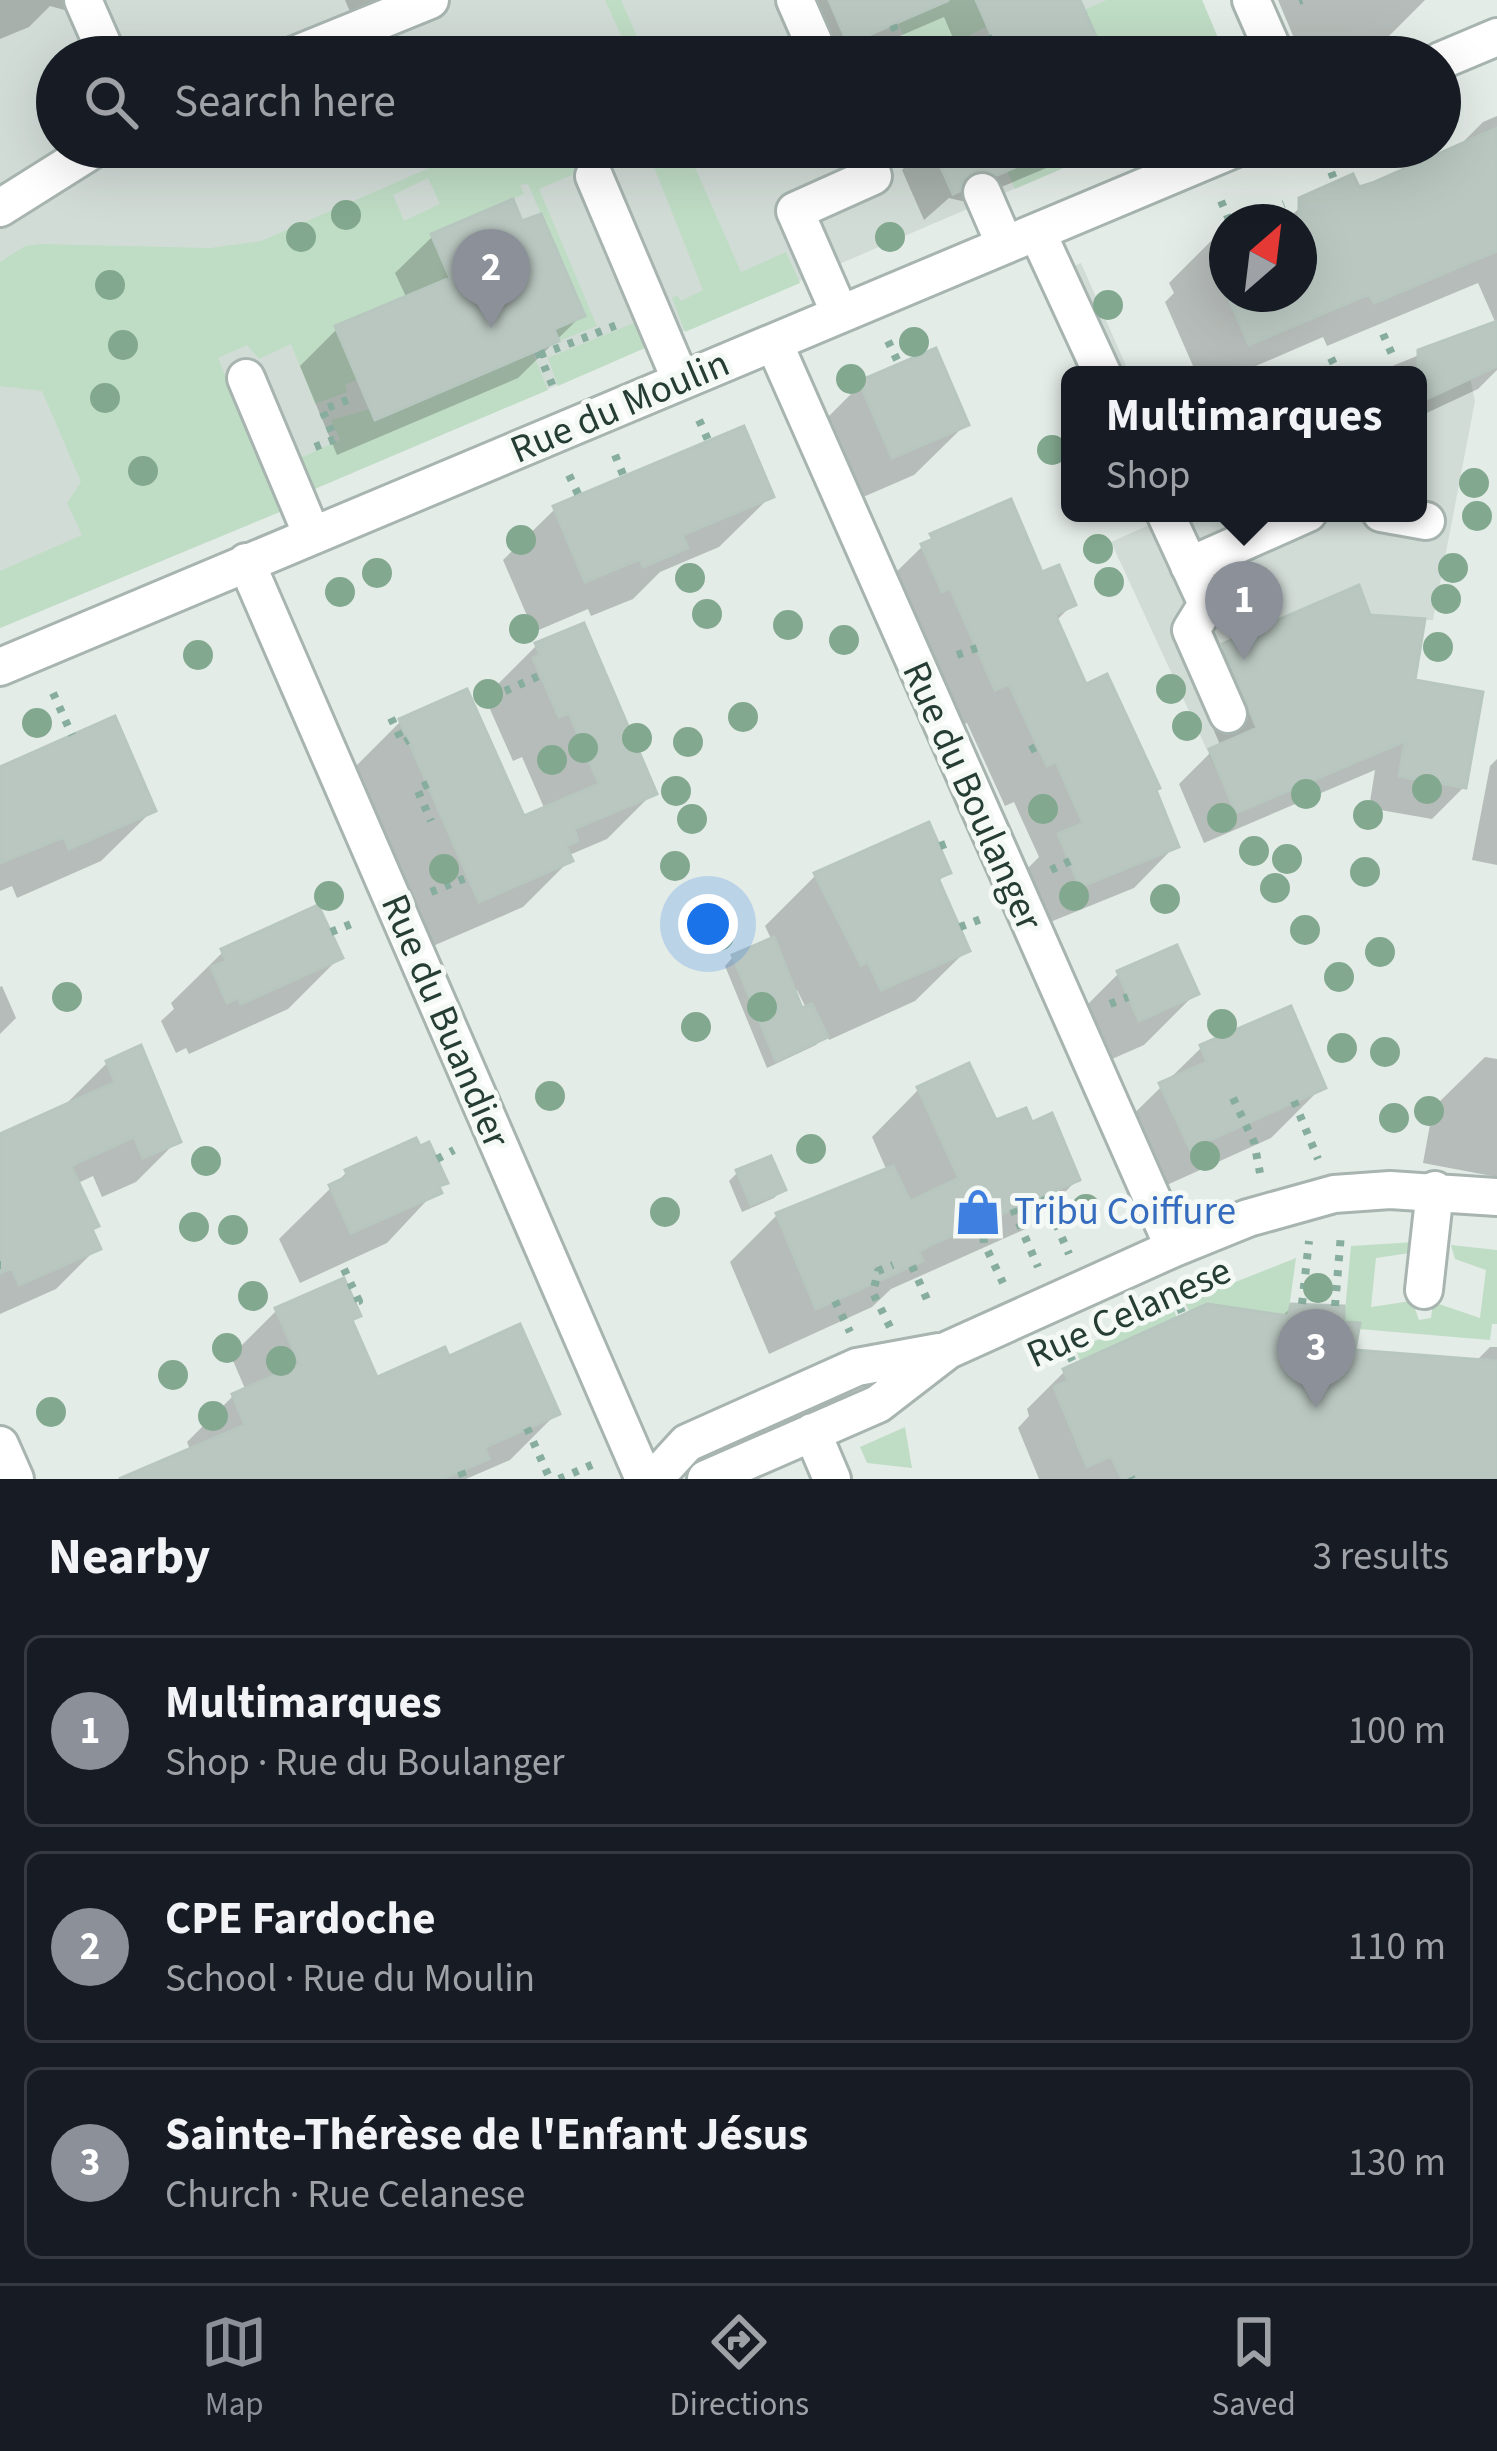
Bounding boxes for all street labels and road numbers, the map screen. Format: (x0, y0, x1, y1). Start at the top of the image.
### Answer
street label: Rue du Moulin (502, 336, 738, 478)
street label: Rue du Boulanger (888, 652, 1057, 940)
street label: Rue du Buandier (366, 886, 524, 1157)
street label: Rue Celanese (1018, 1243, 1240, 1383)

